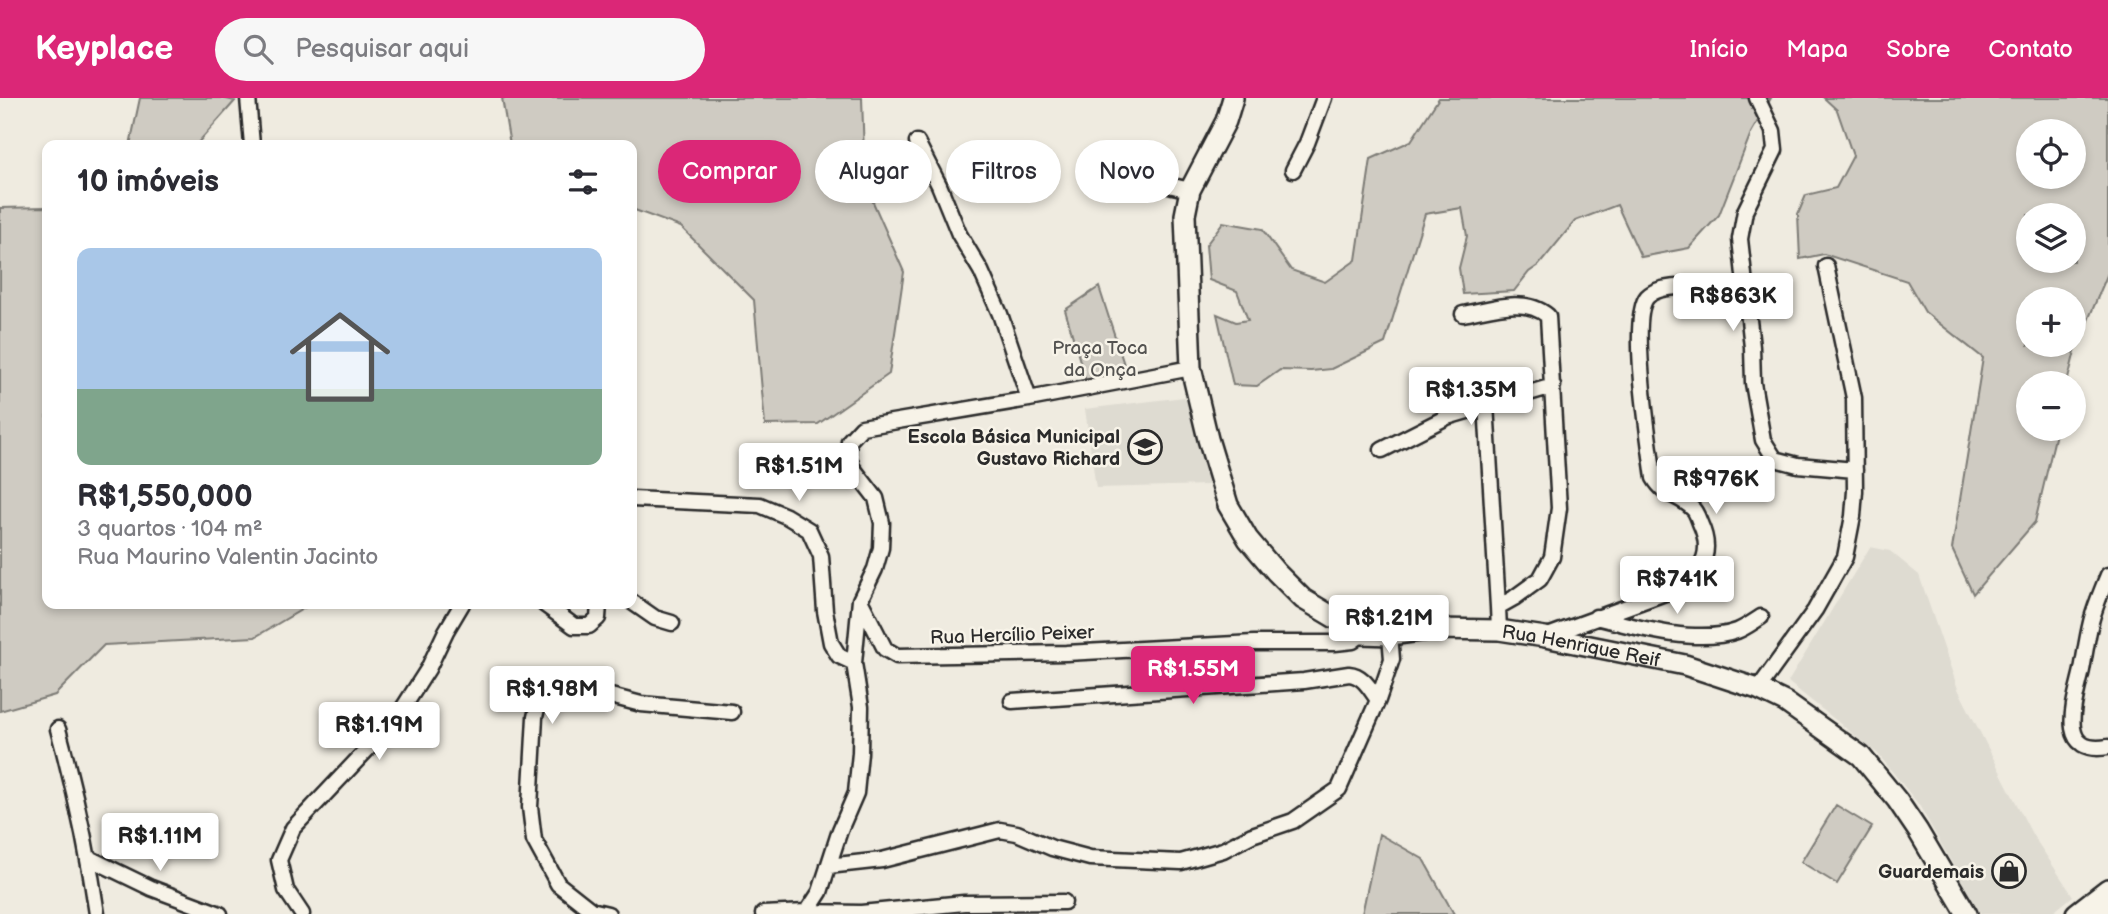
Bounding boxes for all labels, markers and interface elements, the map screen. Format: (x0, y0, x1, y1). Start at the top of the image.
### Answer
search box (215, 18, 705, 81)
text: Keyplace (35, 29, 173, 69)
icon: search (239, 30, 277, 68)
text: Pesquisar aqui (295, 34, 469, 65)
text: Início (1690, 35, 1748, 64)
text: Mapa (1786, 35, 1848, 64)
text: Sobre (1886, 35, 1950, 64)
text: Contato (1988, 35, 2073, 64)
map controls (2016, 119, 2086, 441)
button: locate (2016, 119, 2086, 189)
chip: Comprar (658, 140, 801, 203)
chip: Alugar (815, 140, 932, 203)
chip: Filtros (946, 140, 1061, 203)
chip: Novo (1075, 140, 1179, 203)
icon: filters (564, 163, 602, 201)
text: 10 imóveis (77, 164, 219, 200)
button: layers (2016, 203, 2086, 273)
pin: R$863K (1676, 274, 1790, 333)
text: R$863K (1689, 282, 1777, 310)
button: + (2016, 287, 2086, 357)
icon: home (277, 294, 403, 420)
park label: Praça Toca da Onça (1052, 337, 1148, 382)
pin: R$1.35M (1406, 368, 1536, 427)
button: − (2016, 371, 2086, 441)
text: R$1.35M (1425, 376, 1517, 404)
place label: Escola Básica Municipal Gustavo Richard (908, 426, 1120, 471)
school or university icon: Escola Básica Municipal Gustavo Richard (1126, 428, 1164, 466)
pin: R$1.51M (734, 444, 864, 503)
text: R$1.51M (755, 452, 843, 480)
pin: R$976K (1659, 456, 1773, 516)
text: R$976K (1673, 465, 1759, 493)
text: R$1,550,000 (77, 479, 253, 515)
text: 3 quartos · 104 m² (77, 515, 263, 543)
text: Rua Maurino Valentin Jacinto (77, 543, 378, 571)
pin: R$741K (1620, 556, 1734, 616)
text: R$741K (1636, 565, 1718, 593)
pin: R$1.21M (1324, 596, 1454, 655)
text: R$1.21M (1345, 604, 1433, 632)
street label: Rua Hercílio Peixer (930, 621, 1096, 650)
street label: Rua Henrique Reif (1500, 621, 1662, 673)
pin: R$1.55M (1128, 646, 1258, 706)
text: R$1.55M (1147, 655, 1239, 683)
pin: R$1.98M (487, 666, 617, 726)
text: R$1.98M (506, 675, 598, 703)
pin: R$1.19M (314, 702, 444, 762)
text: R$1.19M (335, 711, 423, 739)
pin: R$1.11M (95, 814, 225, 873)
text: R$1.11M (118, 822, 202, 850)
shop icon: Guardemais (1990, 852, 2028, 890)
place label: Guardemais (1878, 861, 1984, 884)

